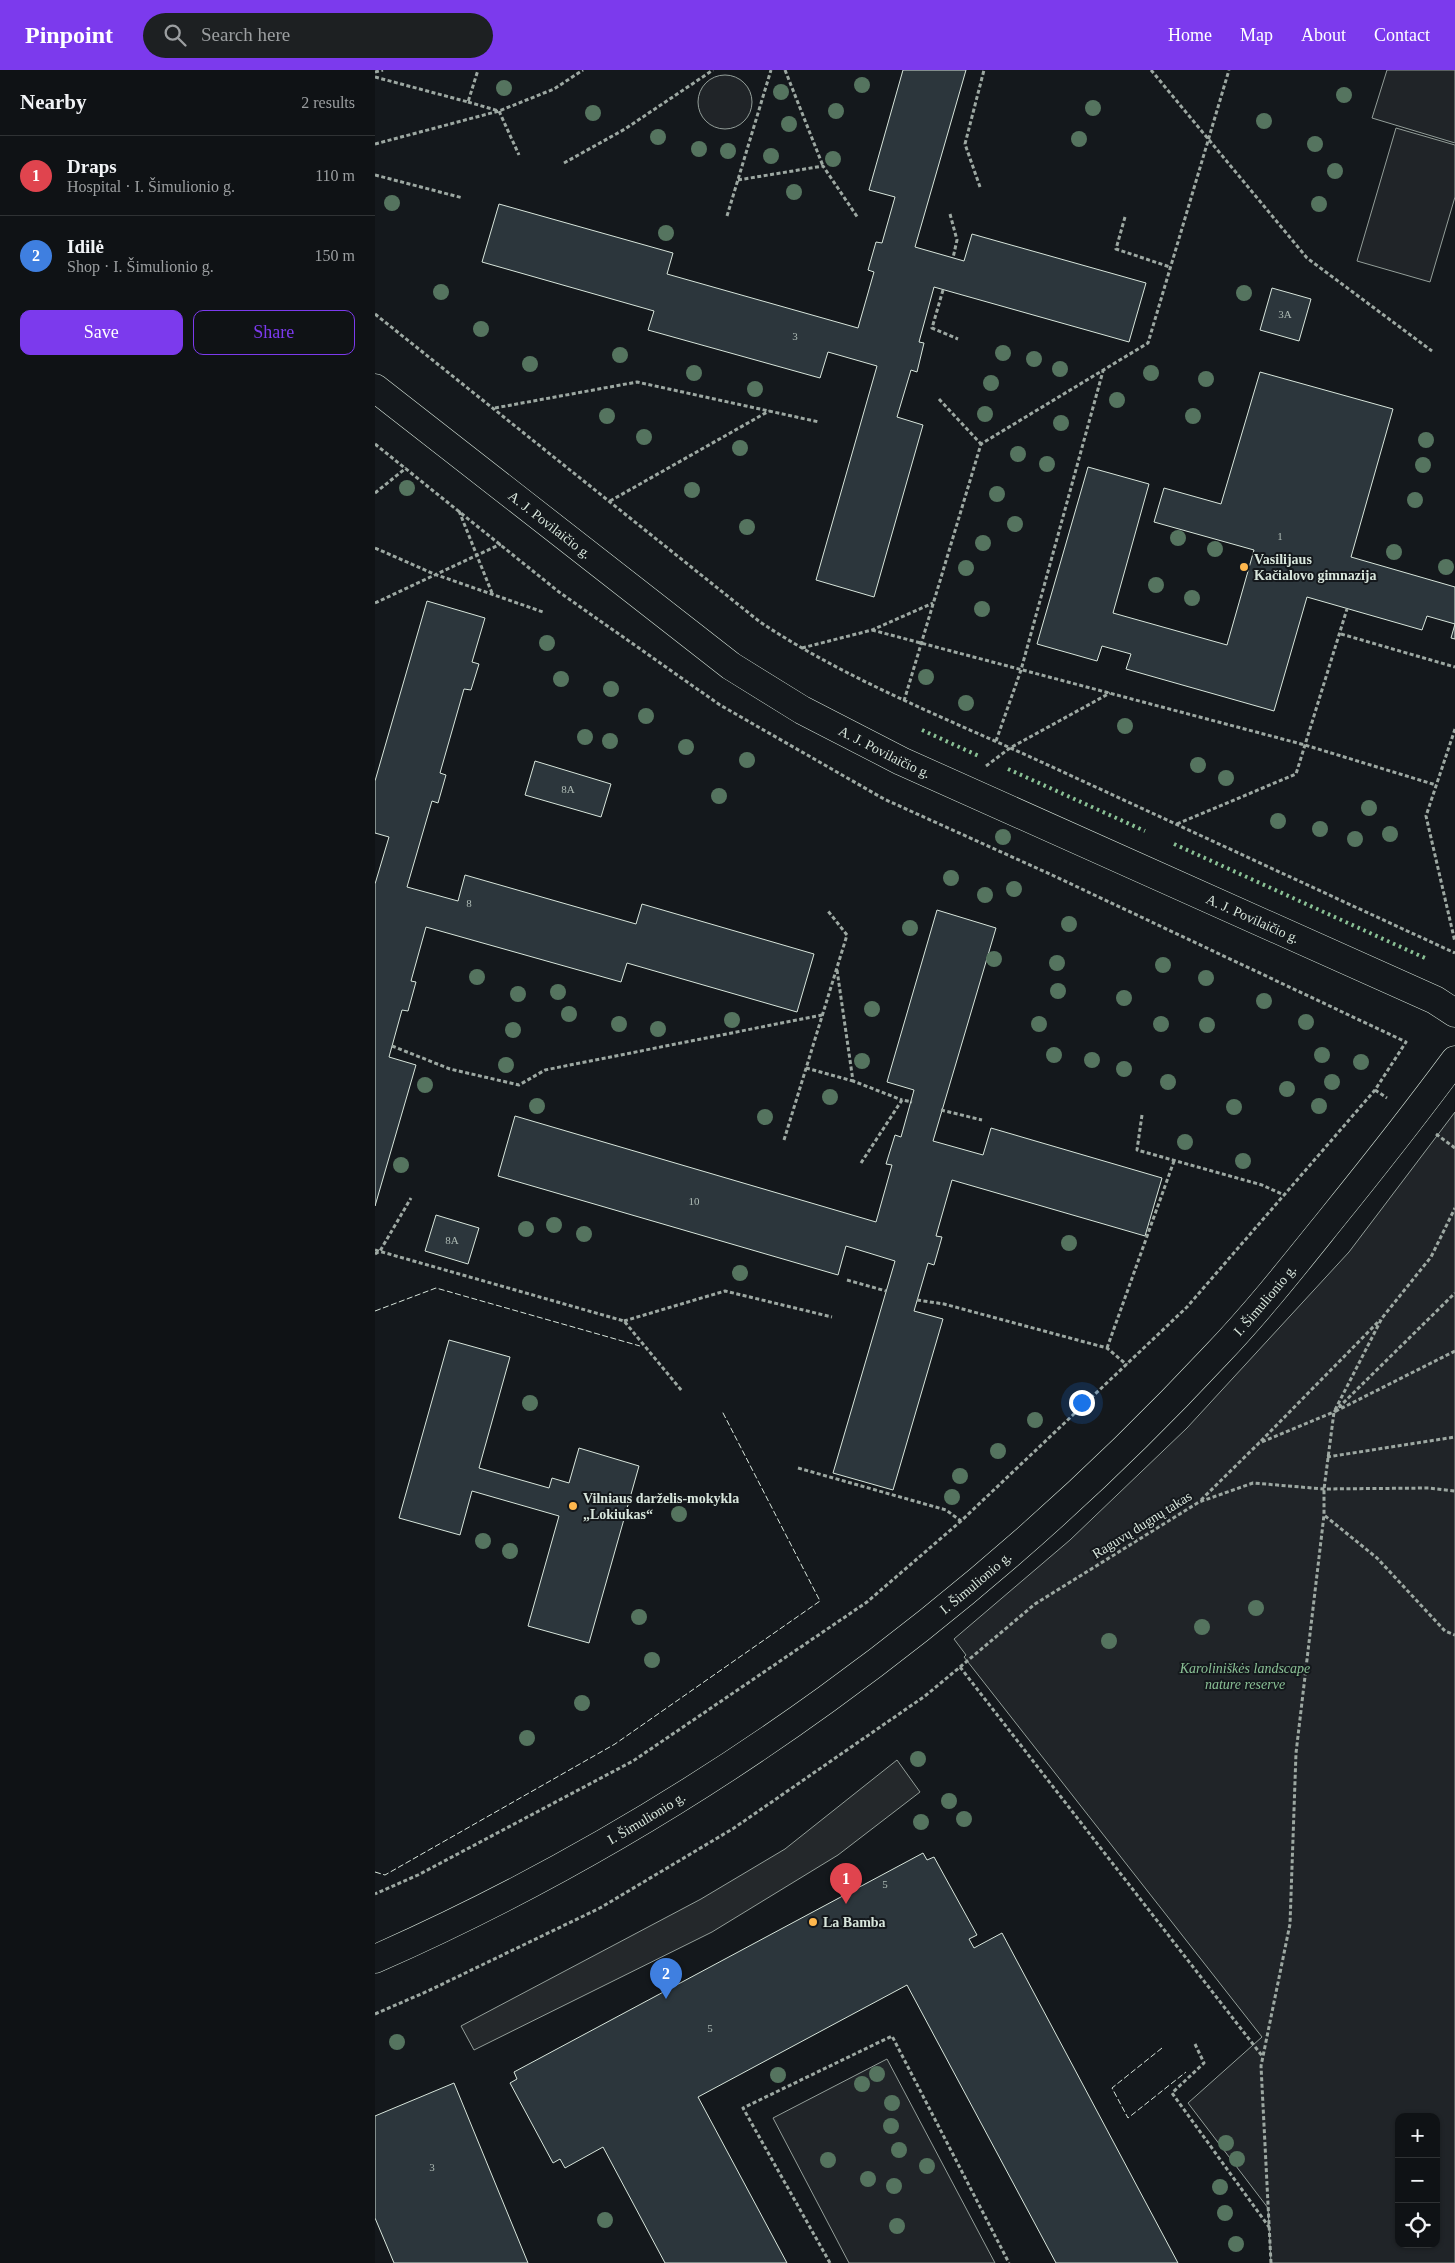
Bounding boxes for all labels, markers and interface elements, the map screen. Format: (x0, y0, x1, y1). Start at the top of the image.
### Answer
search box (143, 13, 493, 58)
icon: search (161, 21, 189, 49)
text: Pinpoint (25, 22, 113, 48)
text: Search here (201, 24, 290, 45)
text: Home (1168, 25, 1212, 45)
text: Map (1240, 25, 1273, 45)
text: About (1301, 25, 1346, 45)
text: Contact (1374, 25, 1430, 45)
text: Nearby (20, 90, 87, 114)
text: 2 results (301, 94, 355, 111)
text: Draps (67, 156, 117, 177)
text: 1 (32, 167, 40, 184)
text: 110 m (315, 167, 355, 184)
text: Hospital · I. Šimulionio g. (67, 178, 235, 195)
text: Idilė (67, 236, 104, 257)
text: 2 (32, 247, 40, 264)
text: 150 m (315, 247, 355, 264)
text: Shop · I. Šimulionio g. (67, 258, 214, 275)
house number: 3A (1278, 308, 1292, 320)
button: Save (20, 310, 183, 355)
button: Share (193, 310, 355, 355)
house number: 3 (792, 330, 798, 342)
street label: A. J. Povilaičio g. (506, 488, 594, 561)
house number: 1 (1277, 530, 1283, 542)
place label: Vasilijaus Kačialovo gimnazija (1254, 552, 1377, 583)
marker: Vasilijaus Kačialovo gimnazija (1238, 561, 1250, 573)
street label: A. J. Povilaičio g. (836, 723, 933, 781)
house number: 8A (561, 783, 575, 795)
street label: A. J. Povilaičio g. (1204, 891, 1302, 946)
house number: 8 (466, 897, 472, 909)
house number: 10 (689, 1195, 700, 1207)
house number: 8A (445, 1234, 459, 1246)
street label: I. Šimulionio g. (1231, 1262, 1299, 1338)
your location (1069, 1390, 1095, 1416)
street label: Raguvų dugnų takas (1090, 1488, 1194, 1562)
place label: Vilniaus darželis-mokykla „Lokiukas“ (583, 1491, 739, 1522)
marker: Vilniaus darželis-mokykla „Lokiukas“ (567, 1500, 579, 1512)
street label: I. Šimulionio g. (937, 1549, 1014, 1617)
park label: Karoliniškės landscape nature reserve (1179, 1661, 1310, 1692)
street label: I. Šimulionio g. (605, 1789, 688, 1847)
pin: 1 (830, 1863, 862, 1904)
house number: 5 (882, 1878, 888, 1890)
place label: La Bamba (823, 1915, 886, 1930)
marker: La Bamba (807, 1916, 819, 1928)
pin: 2 (650, 1958, 682, 1999)
house number: 5 (707, 2022, 713, 2034)
map controls (1395, 2113, 1440, 2248)
button: + (1395, 2113, 1440, 2158)
button: − (1395, 2158, 1440, 2203)
house number: 3 (429, 2161, 435, 2173)
button: locate (1395, 2203, 1440, 2248)

